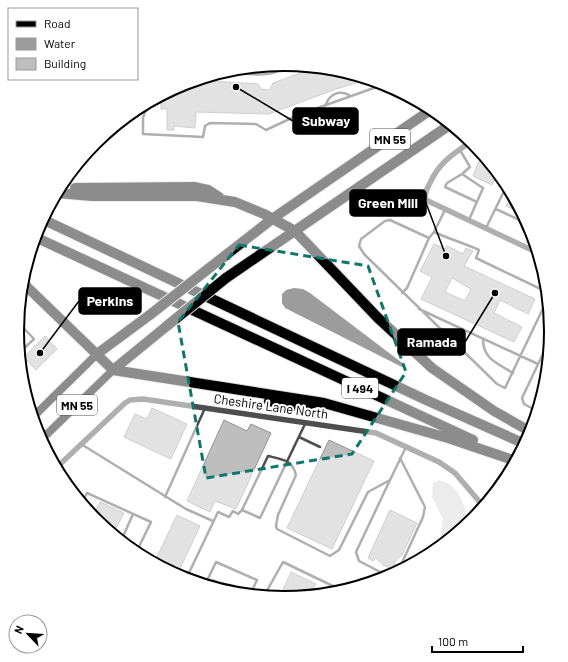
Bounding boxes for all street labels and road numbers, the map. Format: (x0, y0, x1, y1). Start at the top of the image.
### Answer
road number: MN 55 (370, 129, 410, 149)
road number: I 494 (342, 378, 378, 398)
street label: Cheshire Lane North (213, 390, 329, 422)
road number: MN 55 (57, 395, 97, 415)

